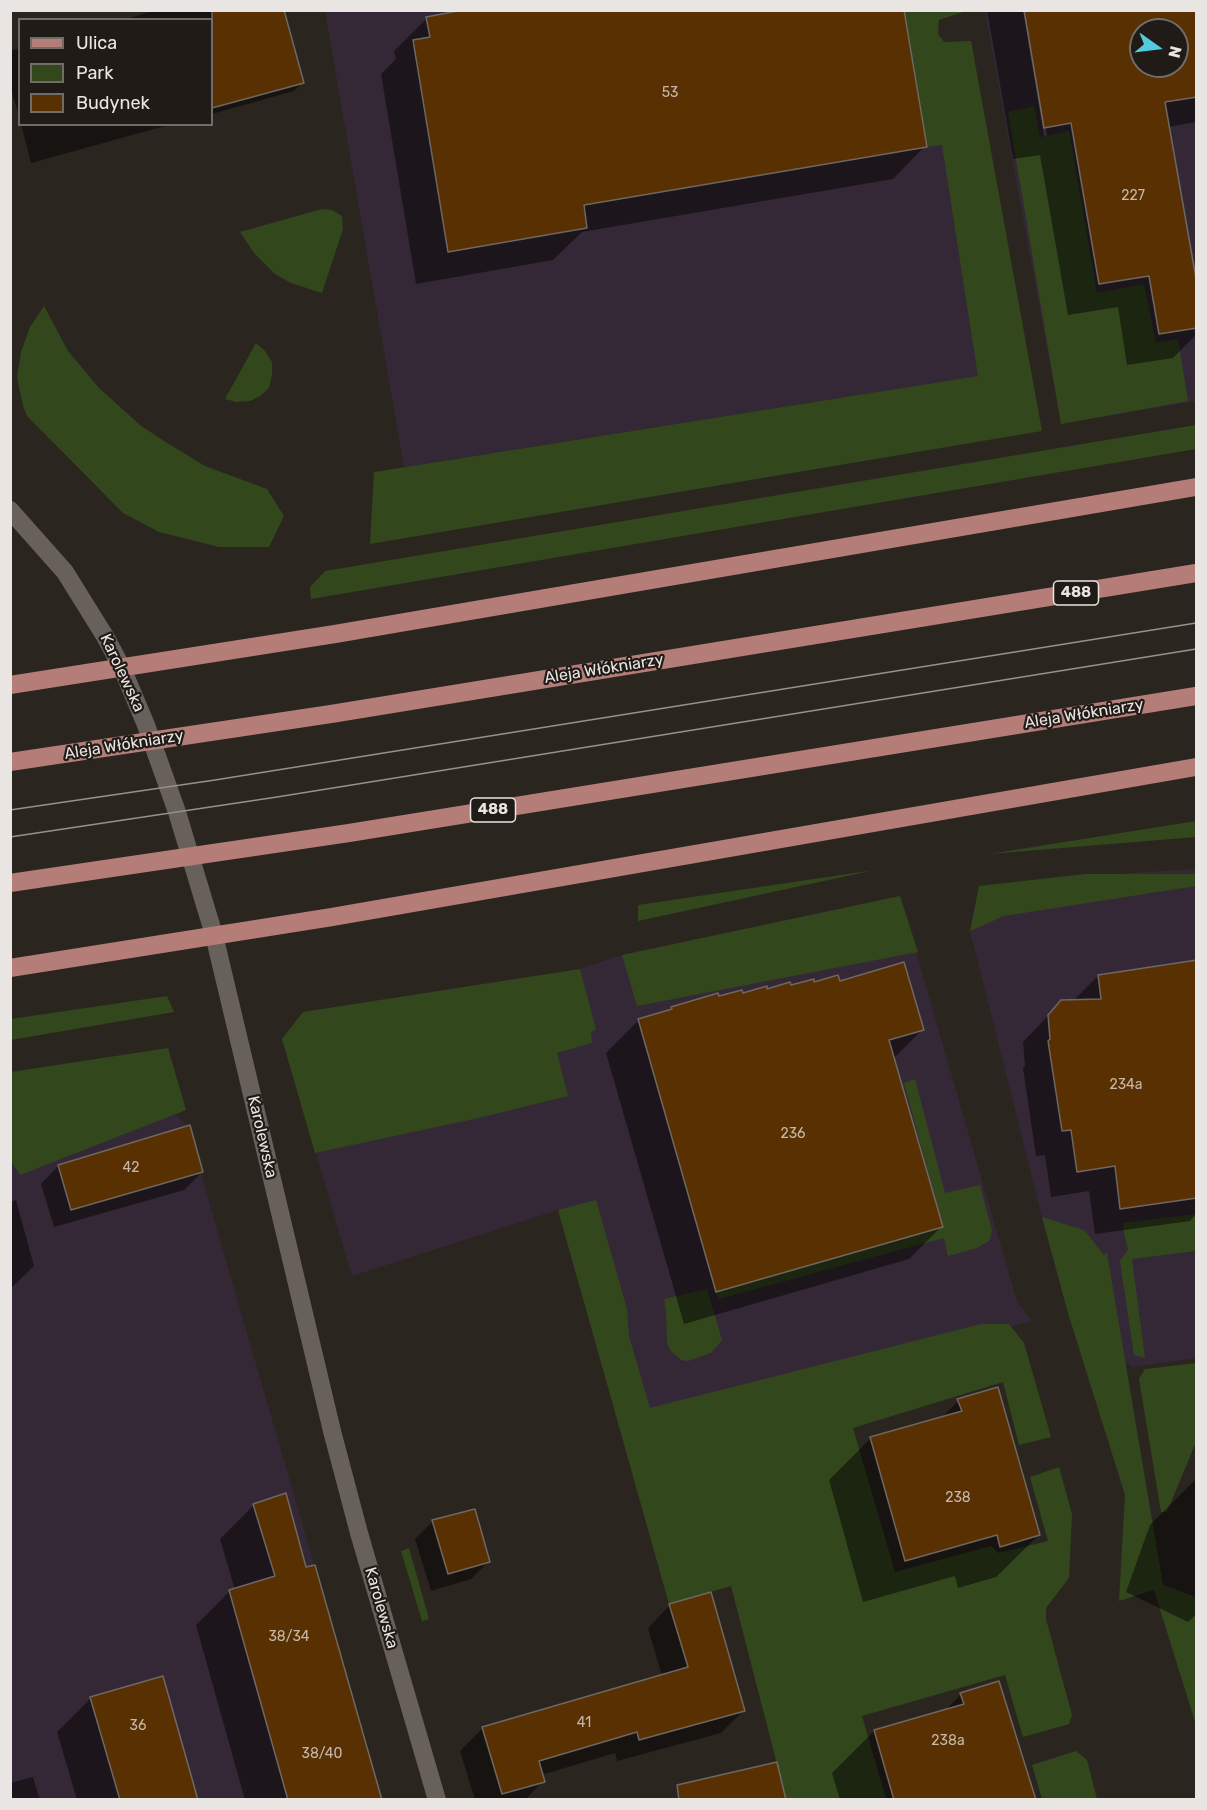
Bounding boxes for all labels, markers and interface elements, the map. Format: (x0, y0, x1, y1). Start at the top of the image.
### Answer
legend (18, 18, 213, 126)
north arrow (1129, 18, 1189, 78)
text: Ulica (76, 32, 117, 54)
text: N (1164, 44, 1186, 60)
text: Park (76, 62, 113, 84)
house number: 53 (662, 85, 678, 101)
text: Budynek (76, 92, 150, 114)
house number: 227 (1121, 188, 1145, 204)
road number: 488 (1054, 581, 1098, 605)
street label: Karolewska (96, 631, 148, 715)
street label: Aleja Włókniarzy (543, 650, 665, 688)
street label: Aleja Włókniarzy (1023, 695, 1145, 733)
street label: Aleja Włókniarzy (63, 726, 185, 764)
road number: 488 (470, 798, 516, 822)
house number: 234a (1109, 1077, 1143, 1093)
street label: Karolewska (243, 1094, 281, 1180)
house number: 236 (780, 1126, 806, 1142)
house number: 42 (123, 1160, 139, 1176)
house number: 238 (945, 1490, 971, 1506)
street label: Karolewska (360, 1565, 402, 1651)
house number: 38/34 (268, 1629, 310, 1645)
house number: 41 (577, 1715, 591, 1731)
house number: 36 (130, 1718, 146, 1734)
house number: 238a (931, 1733, 965, 1749)
house number: 38/40 (302, 1746, 342, 1762)

